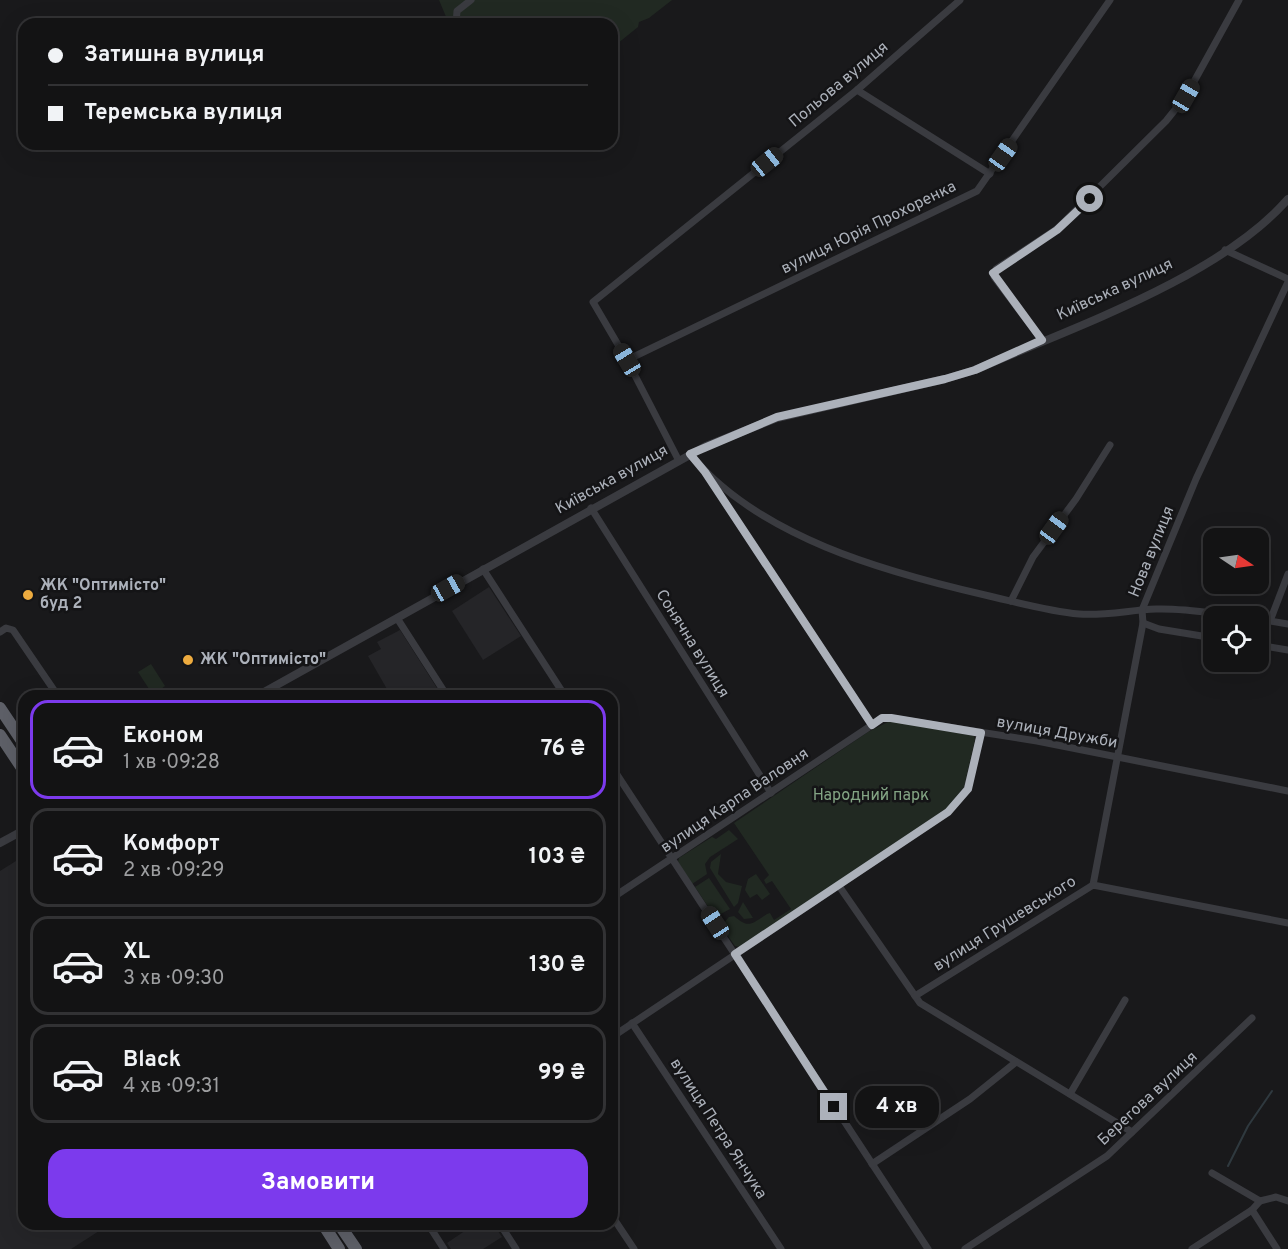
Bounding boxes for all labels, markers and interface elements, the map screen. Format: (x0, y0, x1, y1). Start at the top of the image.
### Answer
street label: Польова вулиця (785, 38, 893, 132)
text: Затишна вулиця (84, 42, 265, 69)
car (1169, 76, 1203, 116)
text: Теремська вулиця (84, 100, 283, 127)
car (985, 135, 1021, 175)
car (747, 144, 787, 180)
street label: вулиця Юрія Прохоренка (778, 177, 960, 279)
route start (1076, 185, 1103, 212)
street label: Київська вулиця (1054, 254, 1176, 326)
car (610, 340, 644, 380)
street label: Київська вулиця (552, 441, 672, 519)
street label: Нова вулиця (1125, 503, 1179, 601)
car (1036, 508, 1072, 548)
north arrow (1203, 528, 1269, 594)
map controls (1203, 528, 1269, 672)
car (428, 571, 468, 605)
place label: ЖК "Оптимісто" буд 2 (40, 576, 166, 614)
street label: Сонячна вулиця (651, 586, 733, 702)
marker: ЖК "Оптимісто" буд 2 (21, 588, 35, 602)
button: locate (1203, 606, 1269, 672)
place label: ЖК "Оптимісто" (200, 650, 326, 670)
marker: ЖК "Оптимісто" (181, 653, 195, 667)
street label: вулиця Дружби (995, 713, 1119, 753)
icon: car (51, 723, 105, 777)
text: Економ (123, 723, 204, 750)
text: 76 ₴ (541, 736, 585, 763)
street label: вулиця Карпа Валовня (657, 744, 813, 858)
text: 1 хв · 09:28 (123, 750, 220, 776)
park label: Народний парк (813, 786, 929, 806)
icon: car (51, 831, 105, 885)
text: Комфорт (123, 831, 220, 858)
text: 103 ₴ (529, 844, 585, 871)
text: 2 хв · 09:29 (123, 858, 224, 884)
street label: вулиця Грушевського (930, 872, 1080, 976)
car (698, 903, 732, 943)
icon: car (51, 939, 105, 993)
text: XL (123, 939, 150, 966)
text: 130 ₴ (529, 952, 585, 979)
text: 3 хв · 09:30 (123, 966, 225, 992)
icon: car (51, 1047, 105, 1101)
text: Black (123, 1047, 181, 1074)
street label: Берегова вулиця (1094, 1048, 1202, 1150)
street label: вулиця Петра Янчука (665, 1055, 771, 1203)
text: 99 ₴ (538, 1060, 585, 1087)
text: 4 хв · 09:31 (123, 1074, 220, 1100)
callout: 4 хв (855, 1086, 939, 1128)
route end (820, 1093, 847, 1120)
text: 4 хв (876, 1094, 918, 1120)
button: Замовити (48, 1149, 588, 1218)

